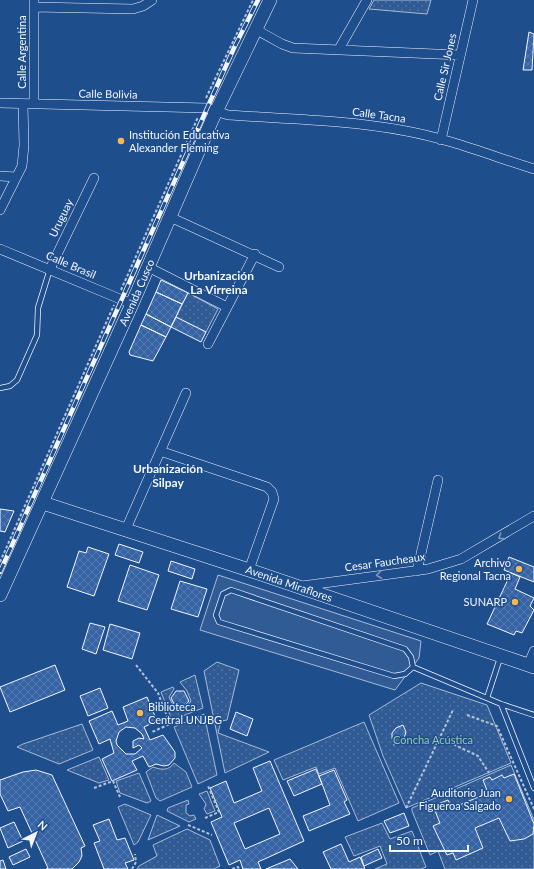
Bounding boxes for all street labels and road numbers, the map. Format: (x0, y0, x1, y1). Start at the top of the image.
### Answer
street label: Calle Argentina (15, 15, 28, 89)
street label: Calle Sir Jones (430, 32, 459, 102)
street label: Calle Bolivia (78, 86, 138, 101)
street label: Calle Tacna (351, 104, 407, 125)
street label: Uruguay (46, 196, 76, 239)
street label: Calle Brasil (44, 248, 98, 281)
street label: Avenida Cusco (116, 257, 157, 328)
street label: Cesar Faucheaux (344, 549, 427, 574)
street label: Avenida Miraflores (244, 562, 335, 604)

